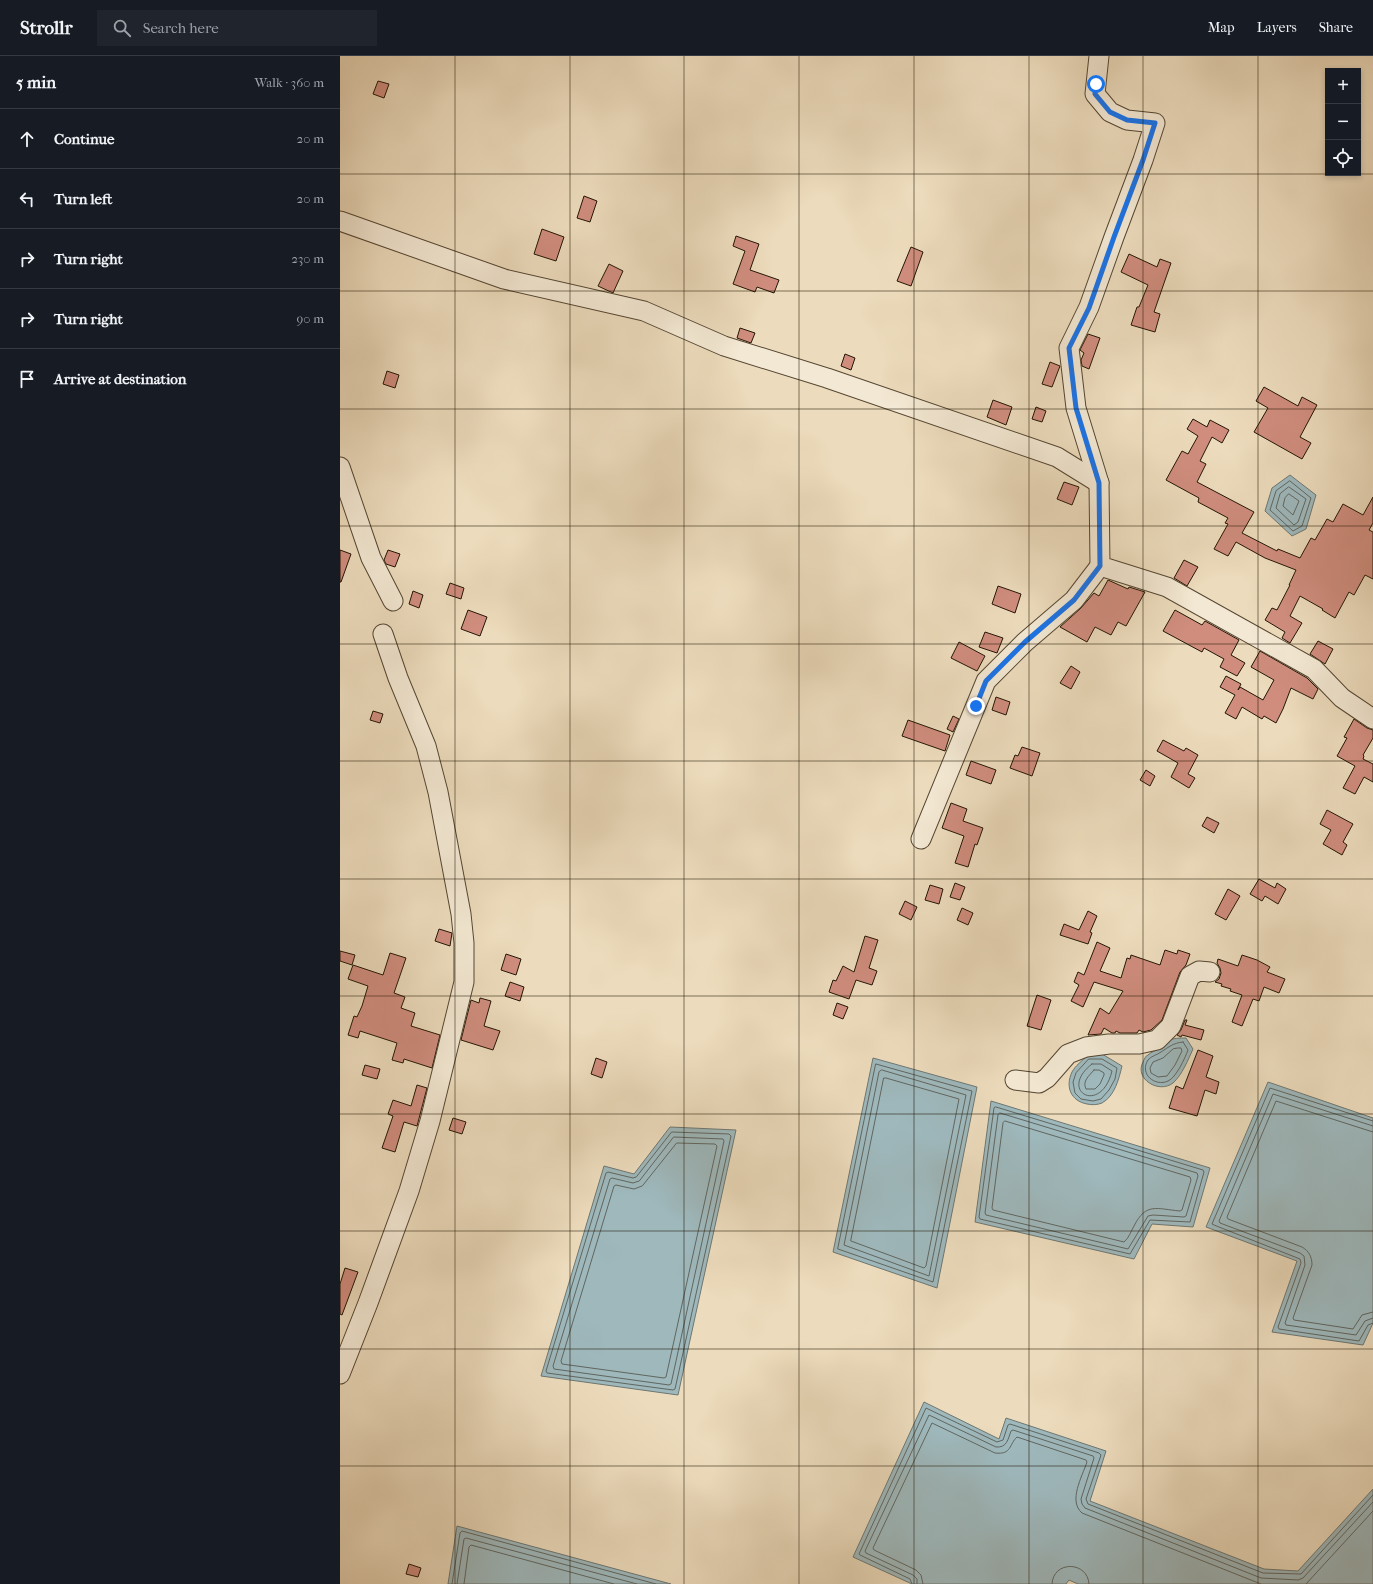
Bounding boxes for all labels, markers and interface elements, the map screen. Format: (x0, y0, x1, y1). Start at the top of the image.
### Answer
search box (97, 10, 377, 46)
text: Strollr (20, 17, 73, 39)
icon: search (111, 17, 133, 39)
text: Search here (143, 19, 219, 37)
text: Map (1208, 19, 1235, 36)
text: Layers (1257, 19, 1297, 36)
text: Share (1319, 19, 1353, 36)
map controls (1325, 68, 1361, 176)
button: + (1325, 68, 1361, 104)
text: 5 min (16, 72, 56, 92)
text: Walk · 360 m (254, 75, 324, 90)
route start (1087, 75, 1105, 93)
button: − (1325, 104, 1361, 140)
icon: ahead (16, 128, 38, 150)
text: Continue (54, 130, 114, 148)
text: 20 m (297, 131, 324, 146)
button: locate (1325, 140, 1361, 176)
icon: left (16, 188, 38, 210)
text: Turn left (54, 190, 112, 208)
text: 20 m (297, 191, 324, 206)
icon: right (16, 248, 38, 270)
text: Turn right (54, 250, 123, 268)
text: 230 m (291, 251, 324, 266)
icon: right (16, 308, 38, 330)
text: Turn right (54, 310, 123, 328)
text: 90 m (296, 311, 324, 326)
icon: arrive (16, 368, 38, 390)
text: Arrive at destination (54, 370, 186, 388)
route end (967, 697, 985, 715)

